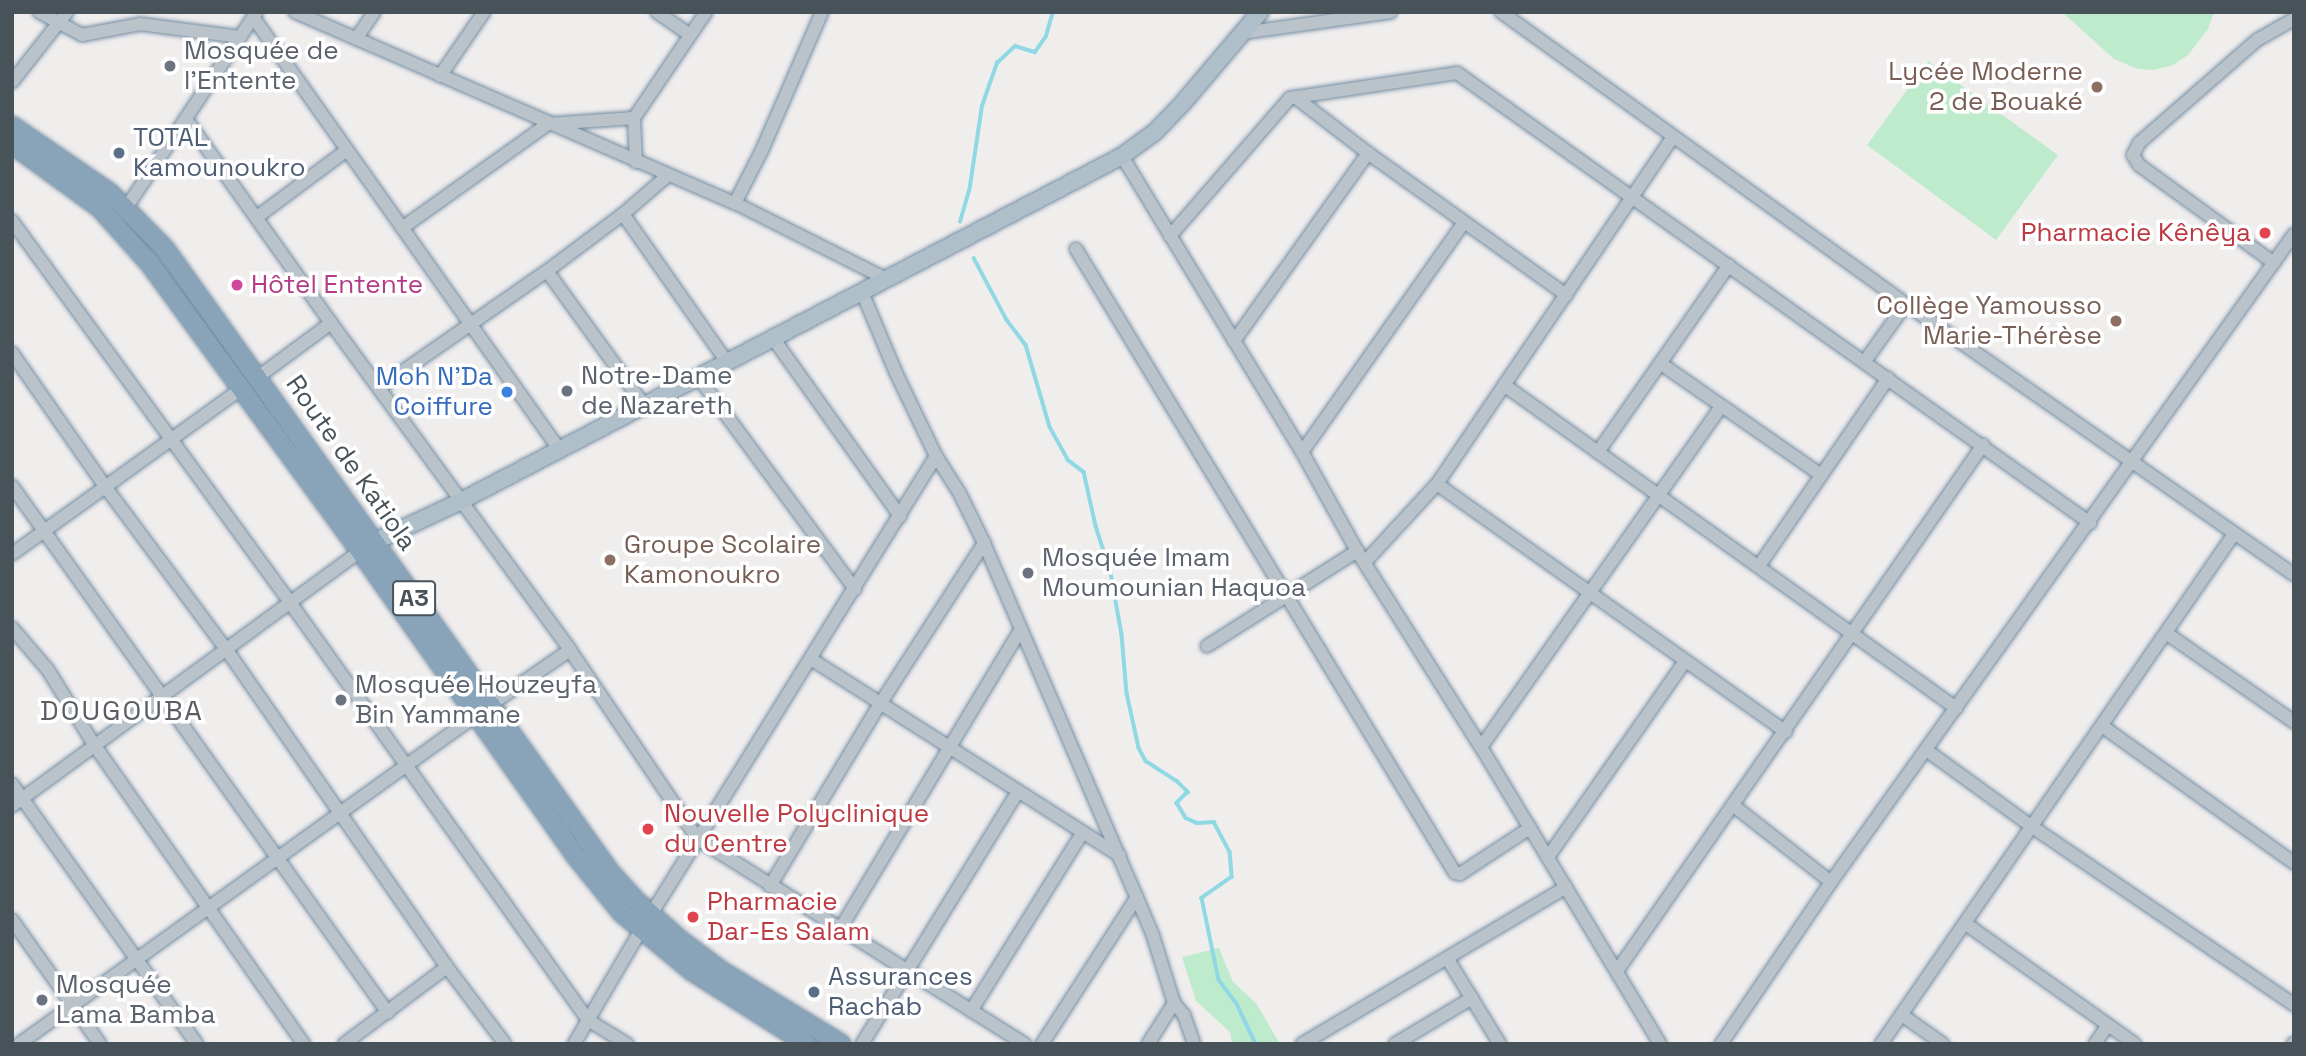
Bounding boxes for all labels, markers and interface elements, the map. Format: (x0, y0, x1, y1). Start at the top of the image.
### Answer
place label: Mosquée de l'Entente (184, 35, 339, 96)
place label: Lycée Moderne 2 de Bouaké (1888, 56, 2083, 118)
marker: Mosquée de l'Entente (162, 58, 178, 74)
marker: Lycée Moderne 2 de Bouaké (2089, 79, 2105, 95)
place label: TOTAL Kamounoukro (133, 122, 305, 184)
marker: TOTAL Kamounoukro (111, 145, 127, 161)
place label: Pharmacie Kênêya (2021, 217, 2251, 249)
marker: Pharmacie Kênêya (2257, 225, 2273, 241)
place label: Hôtel Entente (251, 269, 423, 301)
marker: Hôtel Entente (229, 277, 245, 293)
place label: Collège Yamousso Marie-Thérèse (1876, 290, 2102, 352)
marker: Collège Yamousso Marie-Thérèse (2108, 313, 2124, 329)
place label: Notre-Dame de Nazareth (581, 360, 733, 422)
place label: Moh N'Da Coiffure (376, 361, 493, 422)
street label: Route de Katiola (279, 369, 423, 557)
marker: Notre-Dame de Nazareth (559, 383, 575, 399)
marker: Moh N'Da Coiffure (499, 384, 515, 400)
place label: Groupe Scolaire Kamonoukro (624, 529, 821, 590)
place label: Mosquée Imam Moumounian Haquoa (1042, 542, 1306, 604)
marker: Groupe Scolaire Kamonoukro (602, 552, 618, 568)
marker: Mosquée Imam Moumounian Haquoa (1020, 565, 1036, 581)
road number: A3 (391, 578, 437, 618)
place label: Mosquée Houzeyfa Bin Yammane (355, 669, 597, 730)
marker: Mosquée Houzeyfa Bin Yammane (333, 692, 349, 708)
district label: DOUGOUBA (41, 693, 203, 727)
place label: Nouvelle Polyclinique du Centre (664, 798, 929, 860)
marker: Nouvelle Polyclinique du Centre (638, 819, 658, 839)
place label: Pharmacie Dar-Es Salam (707, 886, 870, 948)
marker: Pharmacie Dar-Es Salam (685, 909, 701, 925)
place label: Assurances Rachab (828, 961, 973, 1023)
place label: Mosquée Lama Bamba (56, 969, 215, 1030)
marker: Assurances Rachab (806, 984, 822, 1000)
marker: Mosquée Lama Bamba (34, 992, 50, 1008)

